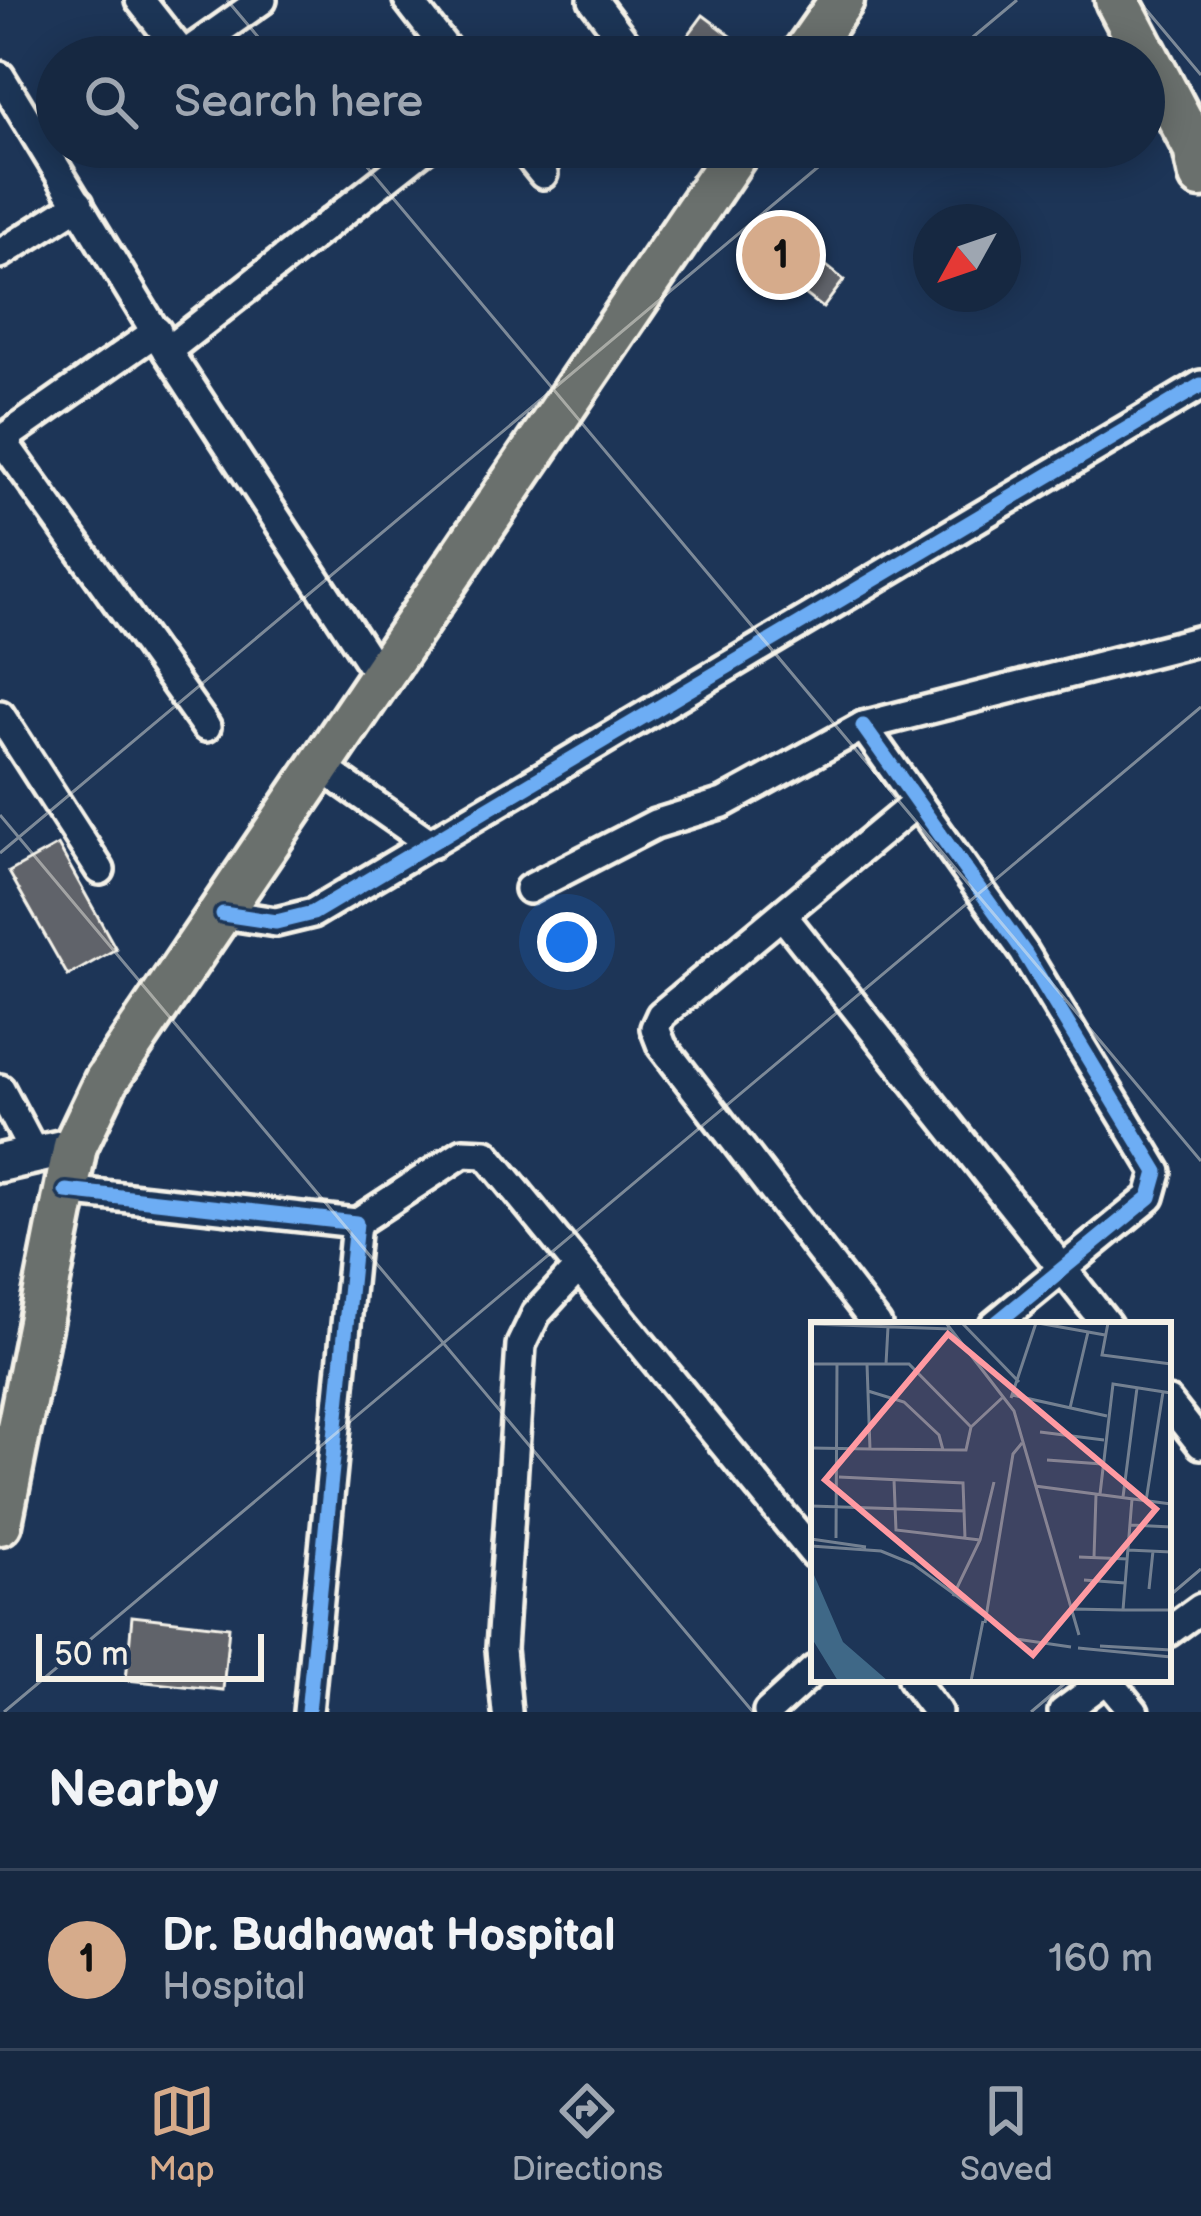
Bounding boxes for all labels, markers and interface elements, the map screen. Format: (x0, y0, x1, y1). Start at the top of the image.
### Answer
search box (36, 36, 1165, 168)
icon: search (78, 69, 144, 135)
text: Search here (174, 75, 423, 130)
north arrow (913, 204, 1021, 312)
pin: 1 (742, 210, 820, 300)
your location (537, 912, 597, 972)
inset map (811, 1322, 1171, 1682)
scale bar (36, 1628, 264, 1681)
text: 50 m (54, 1635, 129, 1675)
text: Nearby (48, 1760, 219, 1821)
text: Dr. Budhawat Hospital (162, 1909, 616, 1964)
text: 1 (79, 1936, 95, 1983)
text: 160 m (1048, 1936, 1153, 1983)
text: Hospital (162, 1964, 305, 2011)
tab: Map (148, 2078, 215, 2190)
tab: Directions (511, 2078, 663, 2190)
tab: Saved (960, 2078, 1053, 2190)

